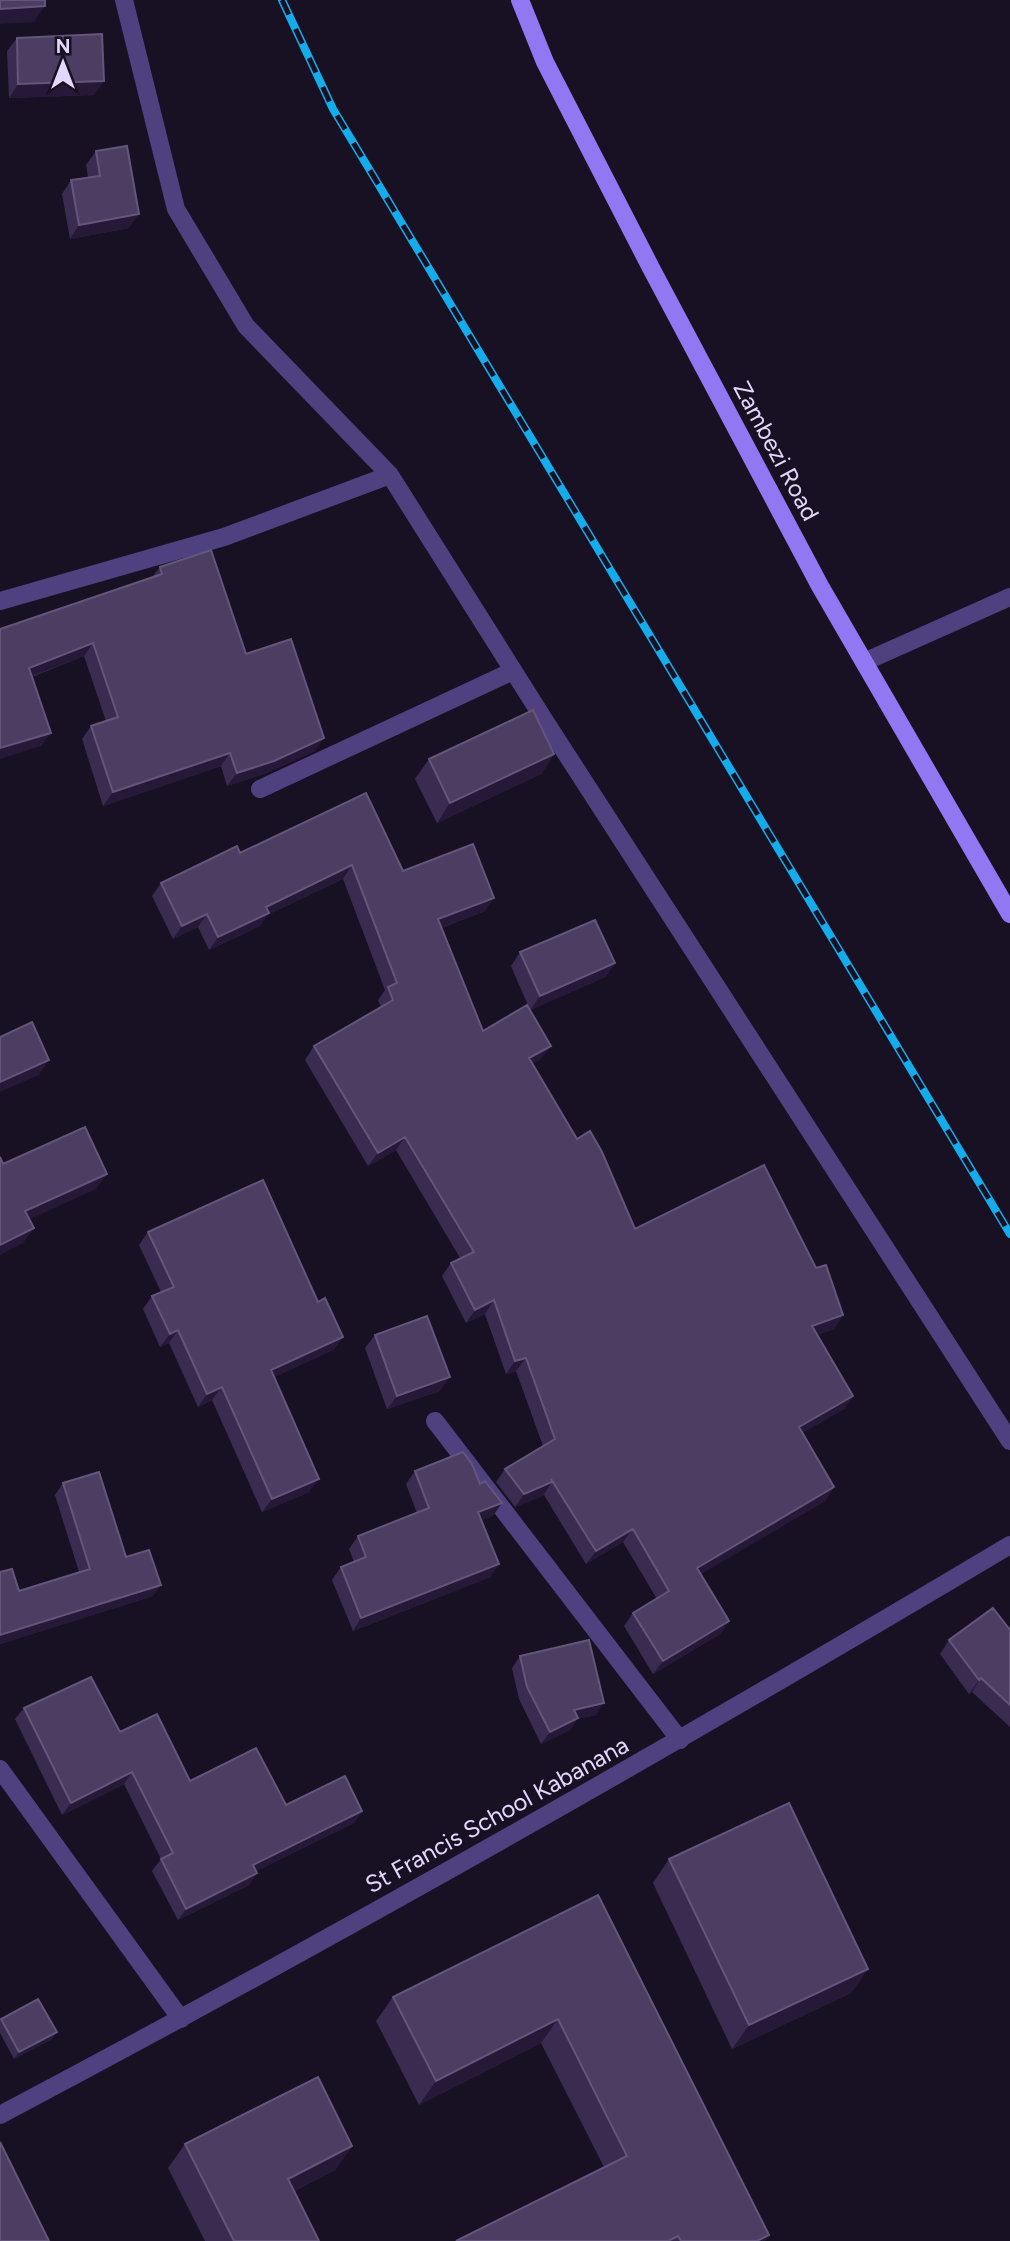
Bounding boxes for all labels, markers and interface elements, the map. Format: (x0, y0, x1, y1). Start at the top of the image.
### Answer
north arrow (28, 28, 98, 98)
text: N (56, 35, 70, 58)
street label: Zambezi Road (728, 376, 825, 525)
street label: St Francis School Kabanana (360, 1730, 633, 1899)

